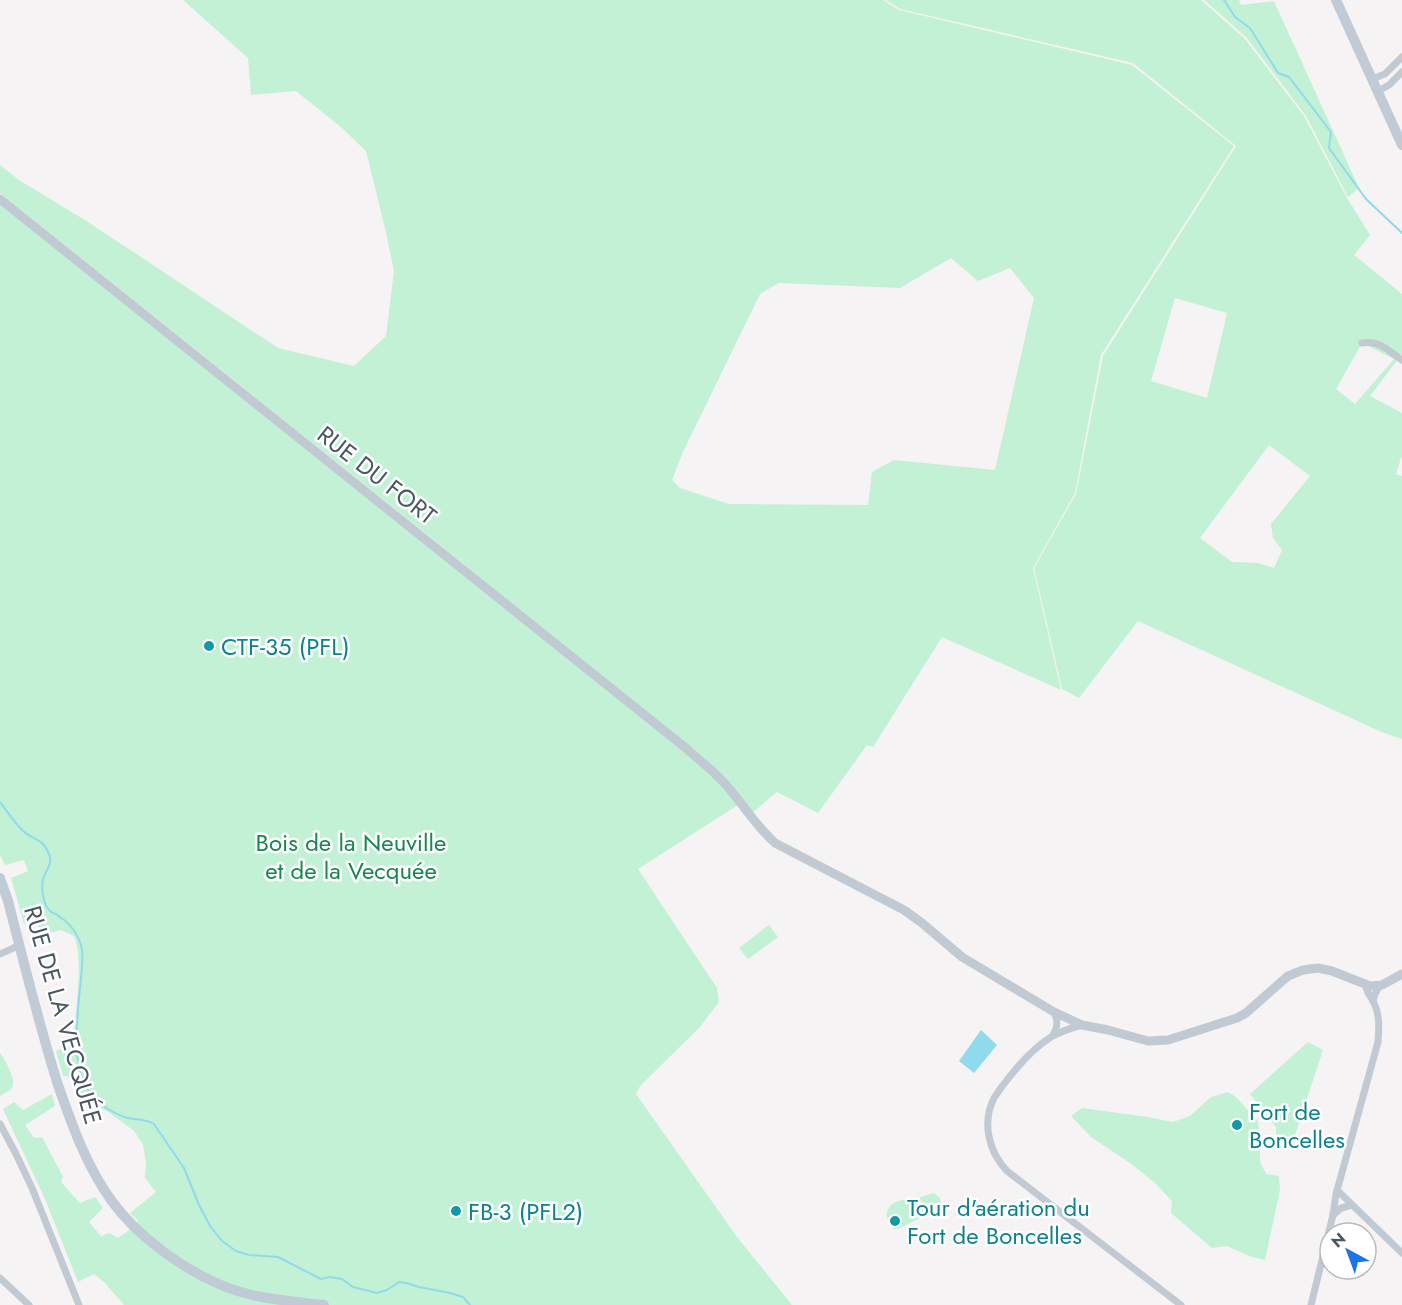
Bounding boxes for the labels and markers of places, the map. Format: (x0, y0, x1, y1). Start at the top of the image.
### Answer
place label: CTF-35 (PFL) (221, 629, 350, 664)
marker: CTF-35 (PFL) (202, 639, 216, 653)
place label: Fort de Boncelles (1249, 1094, 1345, 1157)
marker: Fort de Boncelles (1230, 1118, 1244, 1132)
place label: Tour d'aération du Fort de Boncelles (907, 1190, 1090, 1253)
place label: FB-3 (PFL2) (468, 1194, 583, 1229)
marker: FB-3 (PFL2) (449, 1204, 463, 1218)
marker: Tour d'aération du Fort de Boncelles (888, 1214, 902, 1228)

